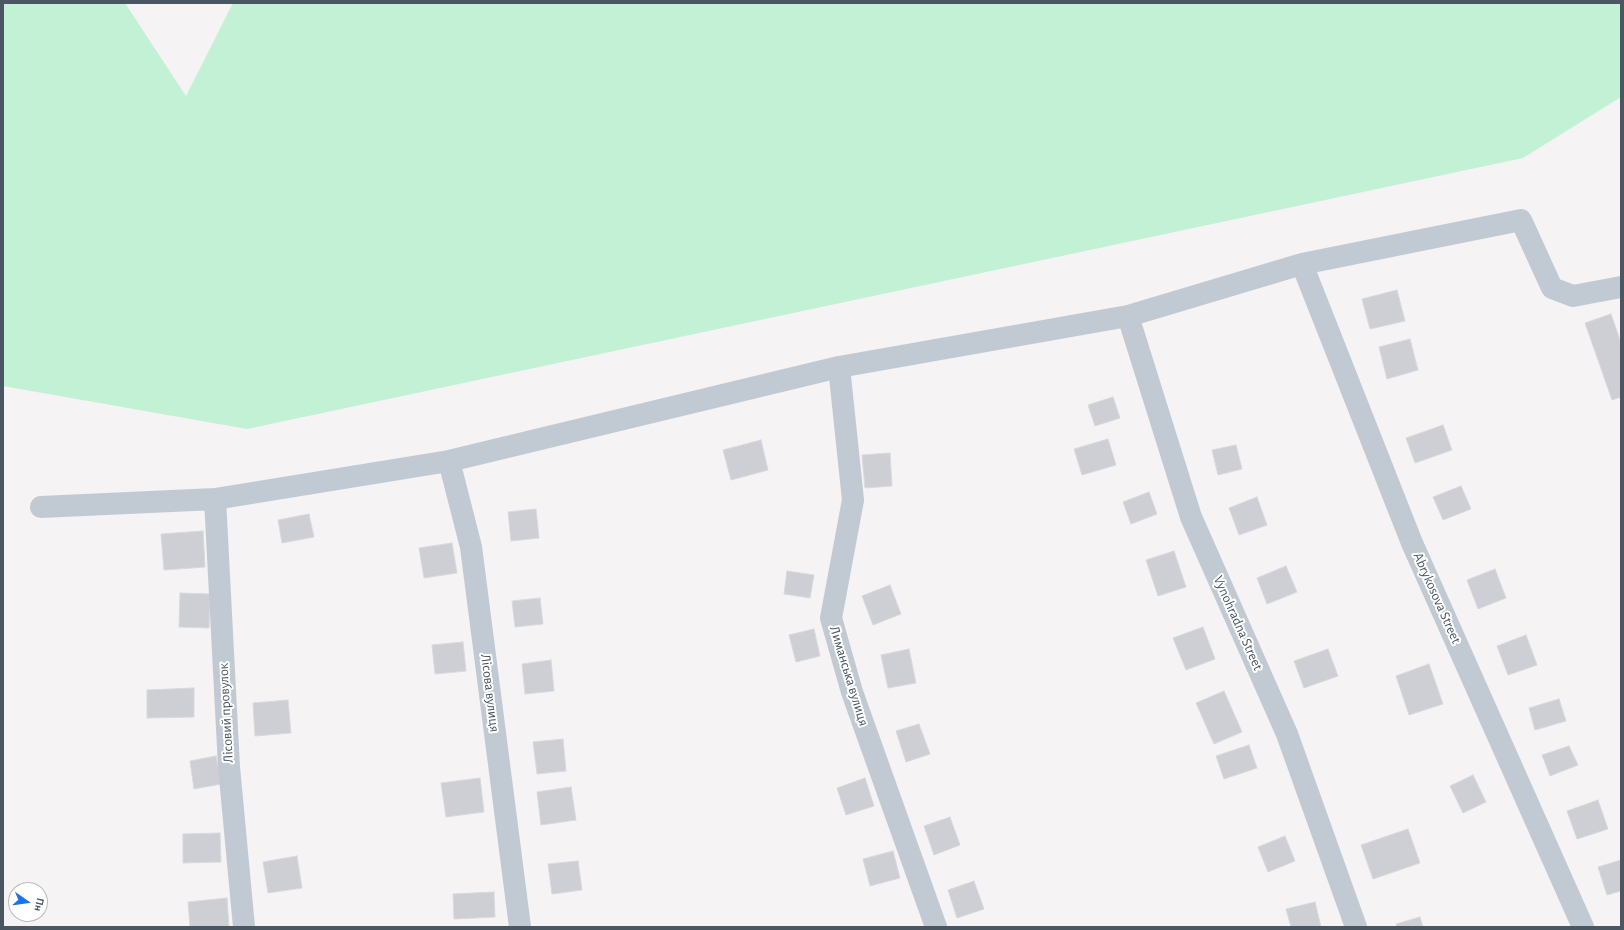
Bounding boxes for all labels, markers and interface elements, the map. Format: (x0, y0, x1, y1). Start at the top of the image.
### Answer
street label: Abrykosova Street (1409, 550, 1465, 646)
street label: Vynohradna Street (1210, 573, 1266, 673)
street label: Лиманська вулиця (826, 624, 872, 728)
street label: Лісова вулиця (477, 653, 503, 733)
street label: Лісовий провулок (215, 663, 237, 763)
north arrow (8, 882, 48, 922)
text: Пн (32, 897, 46, 912)

